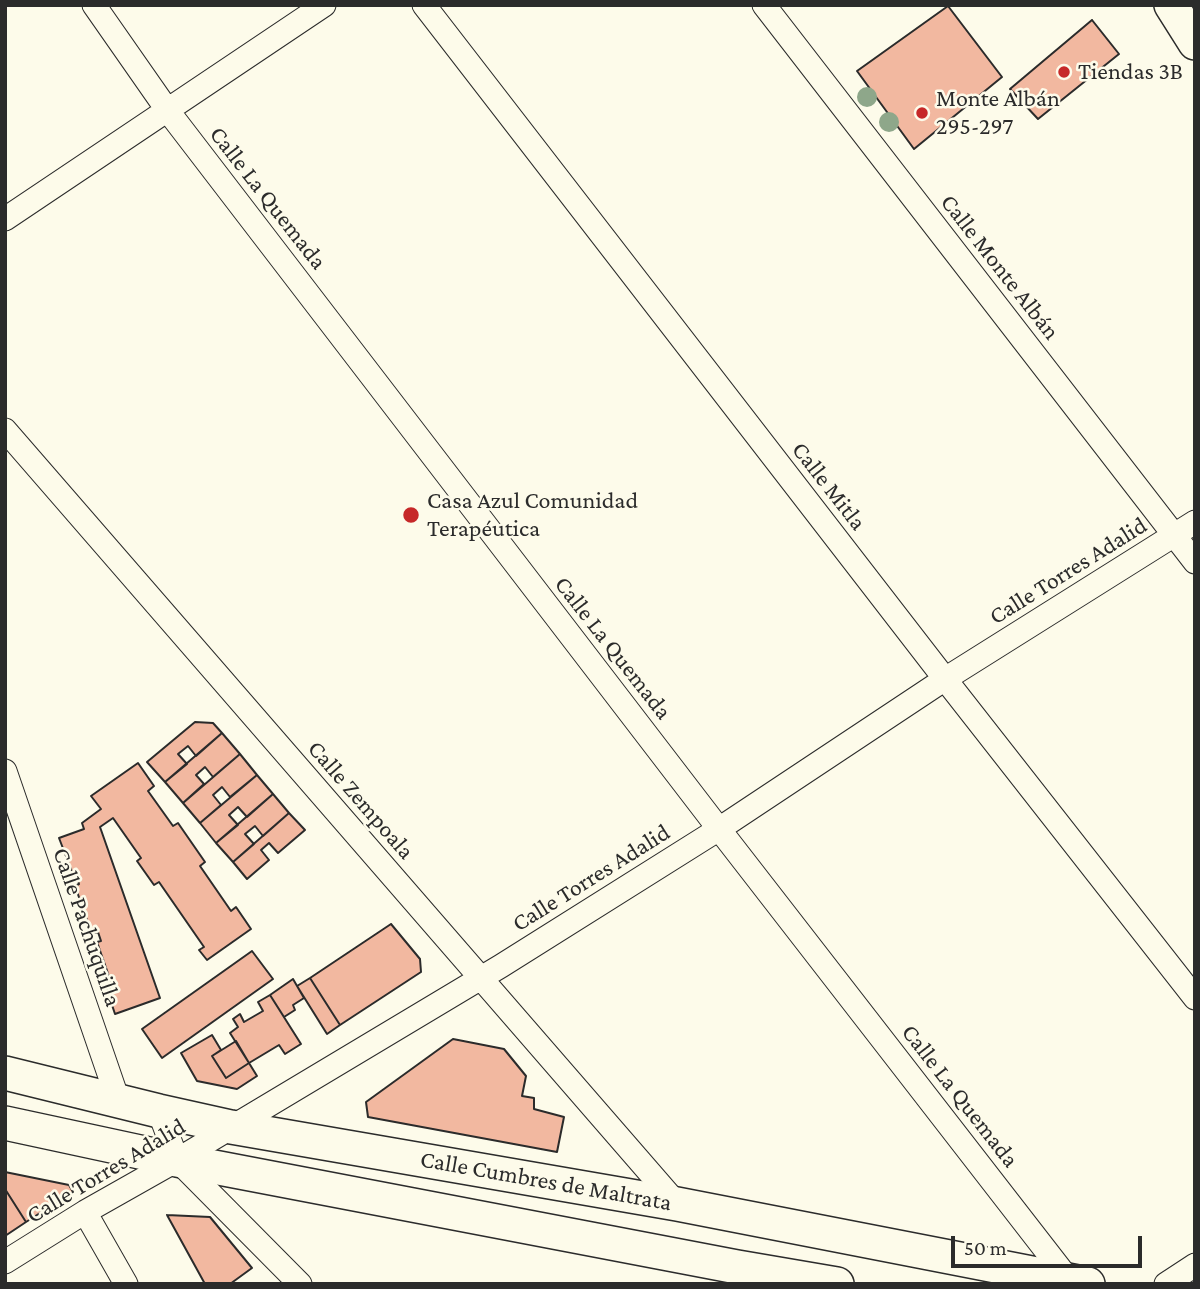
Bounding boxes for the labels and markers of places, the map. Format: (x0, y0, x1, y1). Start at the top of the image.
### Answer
place label: Tiendas 3B (1078, 58, 1183, 86)
marker: Tiendas 3B (1056, 64, 1072, 80)
place label: Monte Albán 295-297 (936, 85, 1060, 141)
marker: Monte Albán 295-297 (914, 105, 930, 121)
place label: Casa Azul Comunidad Terapéutica (427, 487, 638, 543)
marker: Casa Azul Comunidad Terapéutica (401, 505, 421, 525)

